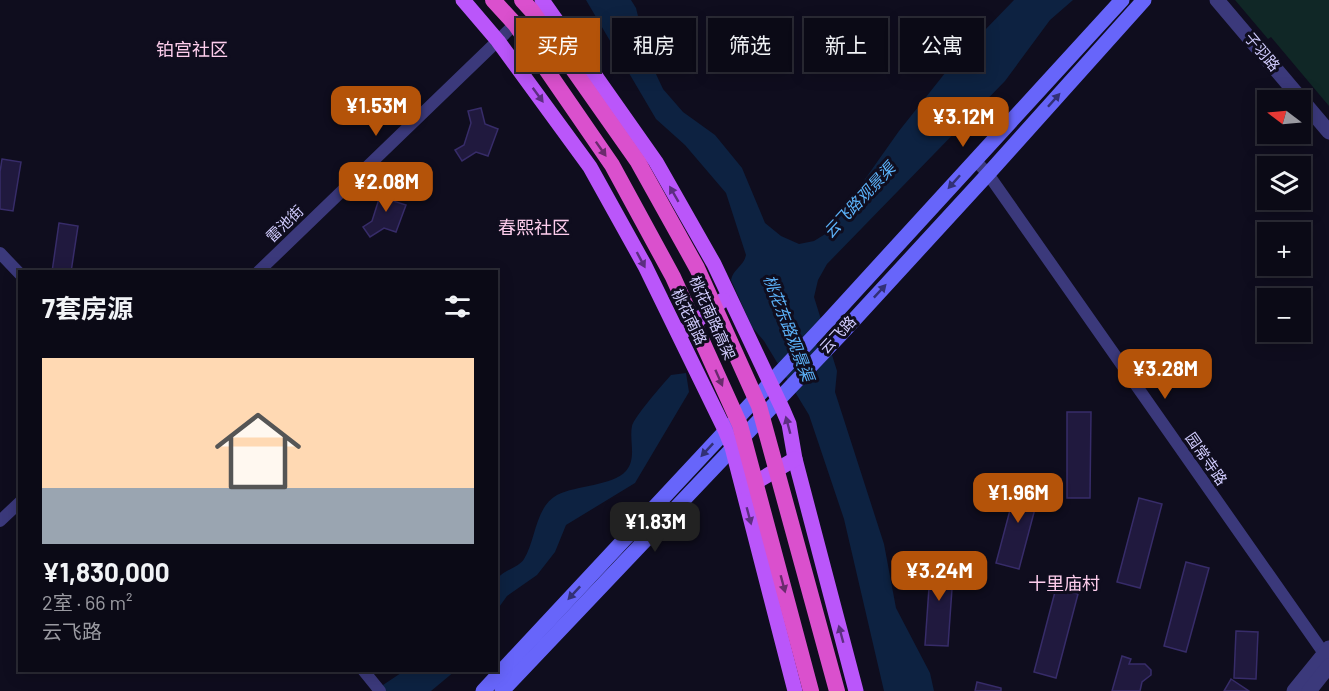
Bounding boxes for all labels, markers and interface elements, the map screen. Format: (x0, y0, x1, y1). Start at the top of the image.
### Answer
chip: 买房 (516, 18, 600, 72)
chip: 租房 (612, 18, 696, 72)
chip: 筛选 (708, 18, 792, 72)
chip: 新上 (804, 18, 888, 72)
chip: 公寓 (900, 18, 984, 72)
street label: 子羽路 (1241, 28, 1284, 74)
district label: 铂宫社区 (156, 38, 228, 60)
pin: ¥1.53M (327, 86, 425, 137)
one-way arrow (532, 87, 544, 103)
north arrow (1257, 90, 1311, 144)
map controls (1257, 90, 1311, 342)
text: ¥1.53M (345, 93, 407, 117)
one-way arrow (1047, 93, 1060, 108)
pin: ¥3.12M (914, 97, 1012, 148)
text: ¥3.12M (932, 104, 994, 128)
one-way arrow (595, 141, 607, 157)
button: layers (1257, 156, 1311, 210)
water label: 云飞路观景渠 (819, 157, 900, 241)
pin: ¥2.08M (337, 162, 435, 213)
text: ¥2.08M (353, 169, 419, 193)
one-way arrow (948, 175, 962, 189)
one-way arrow (669, 186, 679, 203)
street label: 雷池街 (262, 201, 307, 245)
district label: 春熙社区 (498, 216, 570, 238)
button: + (1257, 222, 1311, 276)
one-way arrow (636, 252, 646, 269)
water label: 桃花东路观景渠 (761, 272, 819, 385)
street label: 桃花南路高架 (686, 273, 739, 362)
one-way arrow (873, 283, 887, 298)
street label: 桃花南路 (669, 286, 711, 347)
button: − (1257, 288, 1311, 342)
icon: filters (441, 290, 474, 323)
text: 7套房源 (42, 292, 133, 323)
street label: 云飞路 (815, 312, 859, 357)
pin: ¥3.28M (1116, 349, 1214, 400)
text: ¥3.28M (1132, 356, 1198, 380)
one-way arrow (714, 370, 724, 388)
icon: home (204, 397, 312, 505)
one-way arrow (783, 416, 792, 434)
street label: 园常寺路 (1182, 429, 1231, 488)
one-way arrow (700, 442, 714, 457)
pin: ¥1.96M (969, 473, 1067, 524)
text: ¥1.96M (987, 480, 1049, 504)
pin: ¥1.83M (606, 502, 704, 553)
one-way arrow (745, 507, 755, 525)
text: ¥1.83M (624, 509, 686, 533)
pin: ¥3.24M (890, 551, 988, 602)
text: ¥1,830,000 (42, 556, 170, 587)
text: ¥3.24M (905, 558, 973, 582)
district label: 十里庙村 (1028, 572, 1100, 594)
one-way arrow (778, 575, 788, 593)
one-way arrow (568, 585, 582, 599)
text: 2室 · 66 m² (42, 590, 133, 614)
text: 云飞路 (42, 619, 102, 643)
one-way arrow (836, 625, 846, 644)

